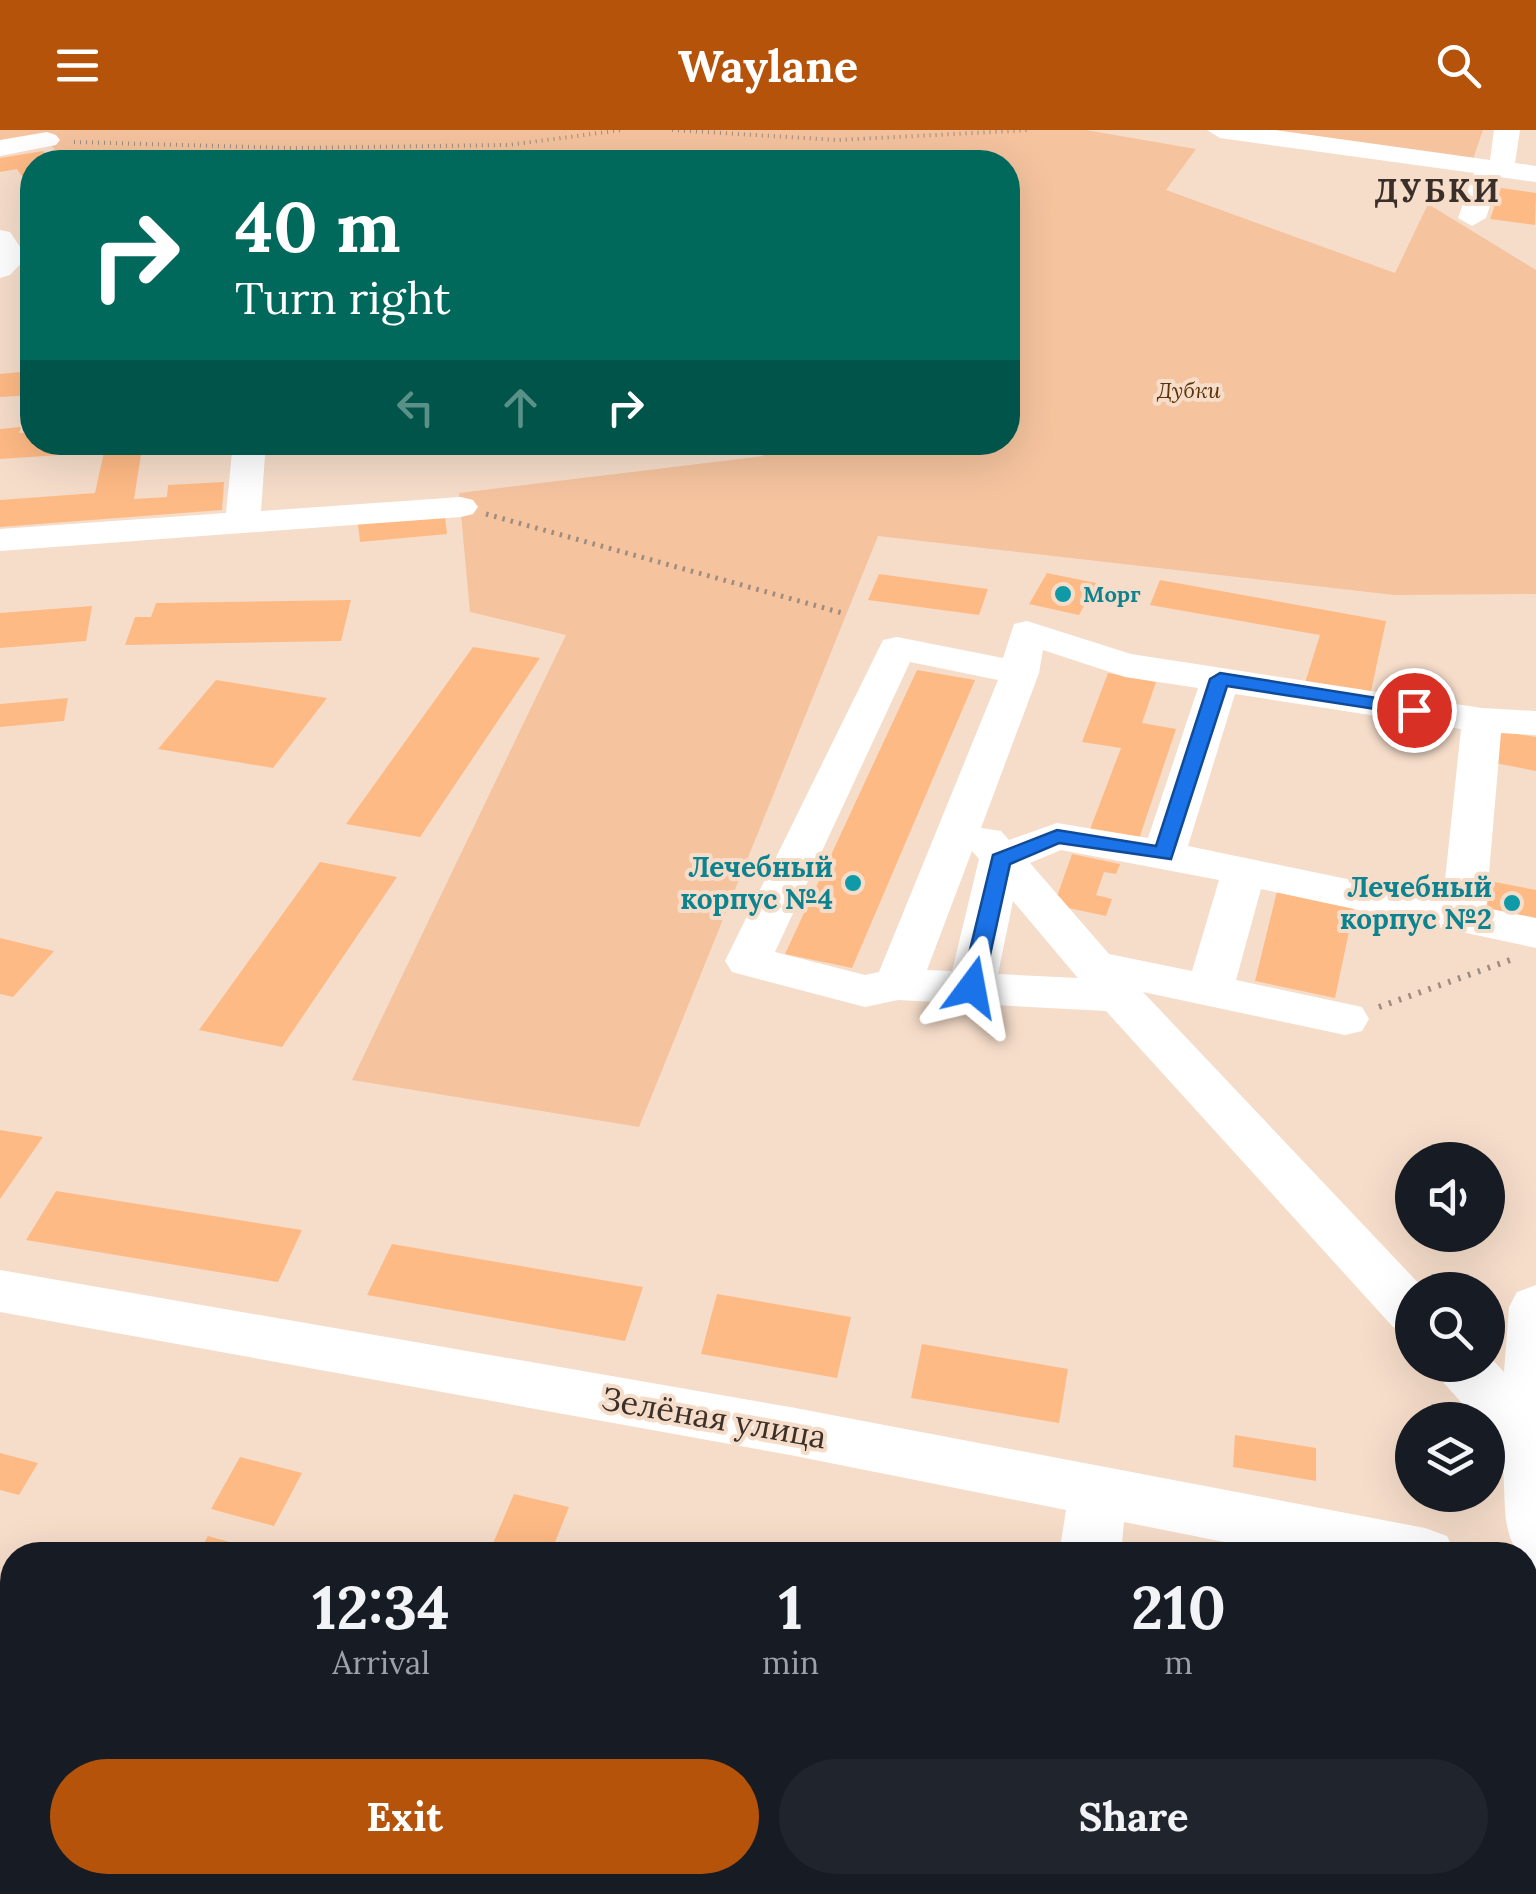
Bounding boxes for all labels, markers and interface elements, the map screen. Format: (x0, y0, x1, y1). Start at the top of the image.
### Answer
text: Waylane (678, 37, 858, 94)
icon: menu (50, 38, 105, 93)
icon: search (1431, 38, 1486, 93)
district label: ДУБКИ (1374, 170, 1502, 211)
text: 40 m (235, 182, 401, 271)
icon: right (70, 190, 200, 320)
text: Turn right (235, 269, 451, 326)
park label: Дубки (1156, 376, 1221, 404)
icon: left (388, 380, 443, 435)
icon: ahead (493, 380, 548, 435)
icon: right (598, 380, 653, 435)
place label: Морг (1083, 580, 1141, 608)
marker: Морг (1052, 583, 1074, 605)
pin (1372, 668, 1457, 753)
icon: arrive (1387, 683, 1442, 738)
place label: Лечебный корпус №4 (681, 849, 833, 917)
place label: Лечебный корпус №2 (1340, 869, 1492, 937)
marker: Лечебный корпус №4 (842, 872, 864, 894)
marker: Лечебный корпус №2 (1501, 892, 1523, 914)
position arrow (920, 935, 1024, 1039)
map controls (1395, 1142, 1505, 1512)
button: sound (1395, 1142, 1505, 1252)
button: search (1395, 1272, 1505, 1382)
street label: Зелёная улица (598, 1378, 830, 1457)
button: layers (1395, 1402, 1505, 1512)
text: 12:34 (312, 1569, 450, 1645)
text: 1 (778, 1569, 803, 1645)
text: 210 (1131, 1569, 1226, 1645)
text: Arrival (332, 1642, 430, 1683)
text: min (762, 1642, 819, 1683)
text: m (1164, 1642, 1193, 1683)
button: Exit (50, 1759, 759, 1874)
button: Share (779, 1759, 1488, 1874)

